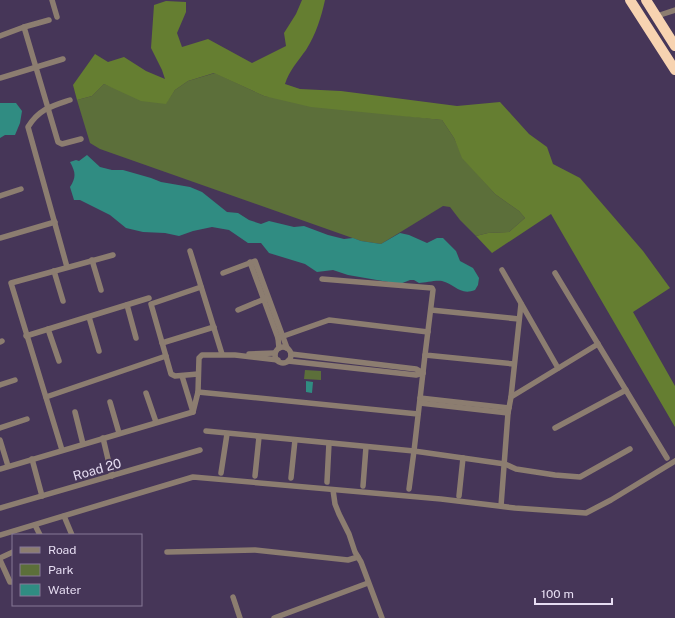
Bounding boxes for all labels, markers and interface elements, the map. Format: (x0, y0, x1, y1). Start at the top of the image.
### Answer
street label: Road 20 (71, 455, 123, 484)
legend (12, 534, 142, 606)
text: Road (48, 543, 76, 557)
text: Park (48, 563, 74, 577)
scale bar (535, 580, 612, 606)
text: Water (48, 583, 82, 597)
text: 100 m (541, 587, 574, 601)

